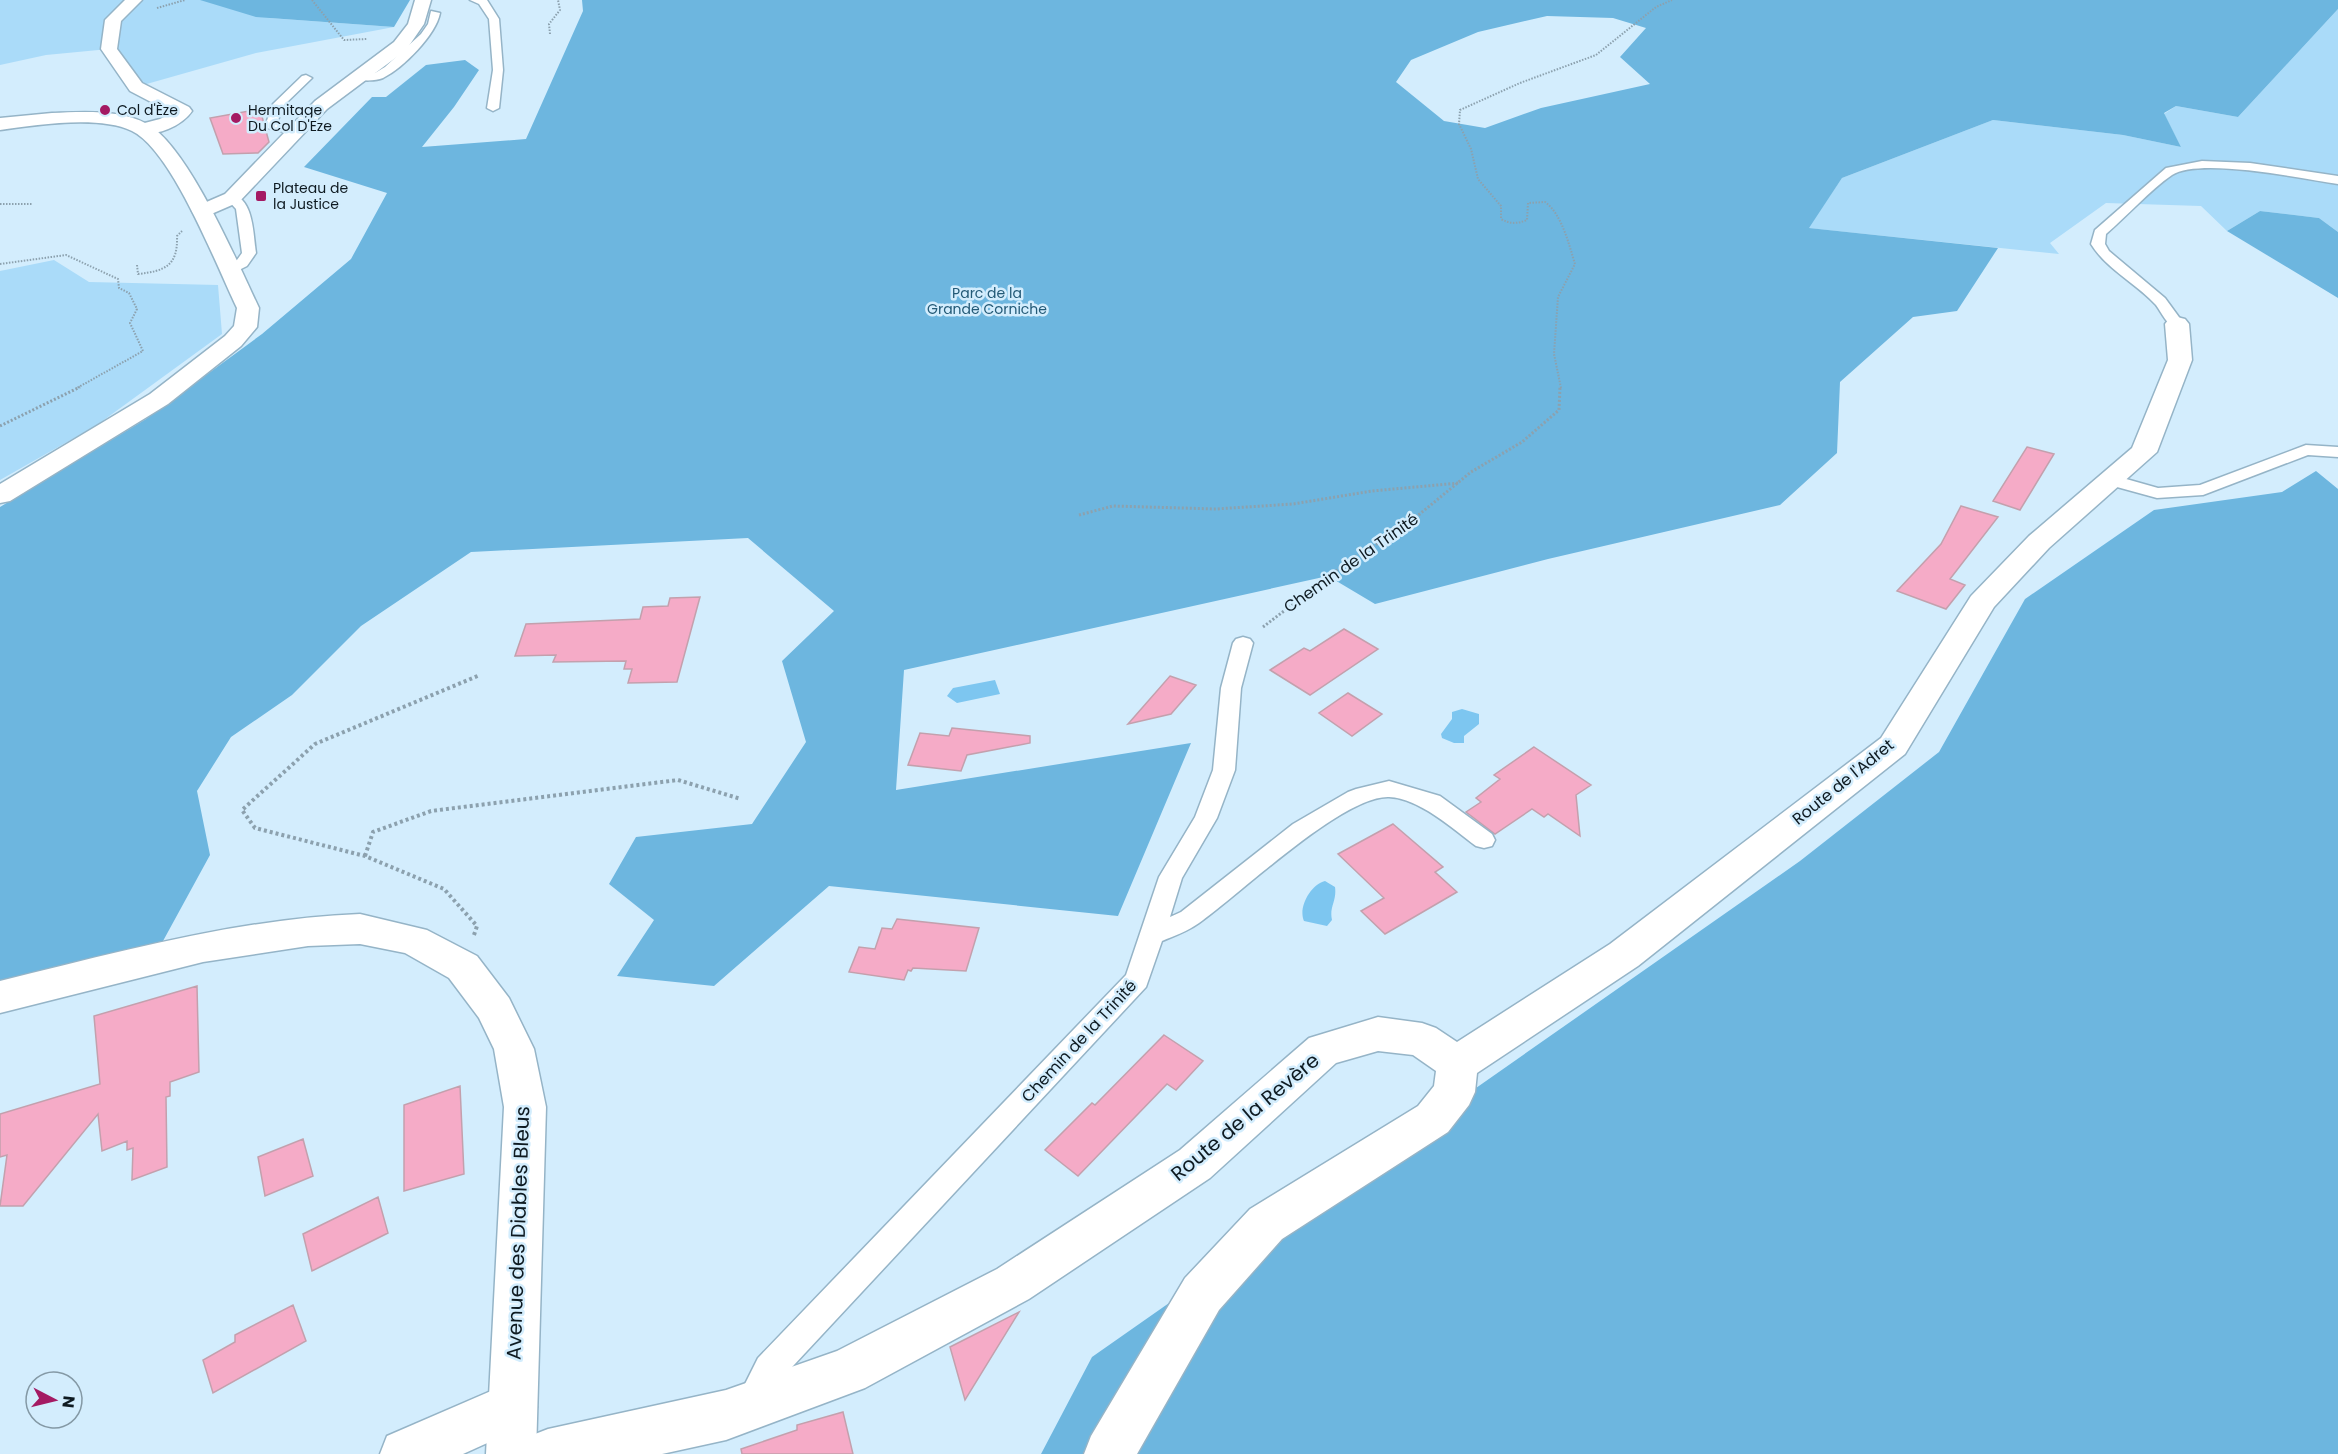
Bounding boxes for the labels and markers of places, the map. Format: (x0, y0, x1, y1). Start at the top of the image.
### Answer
place label: Col d'Èze (117, 100, 178, 120)
place label: Hermitage Du Col D'Eze (248, 100, 332, 136)
marker: Col d'Èze (98, 103, 112, 117)
marker: Hermitage Du Col D'Eze (229, 111, 243, 125)
place label: Plateau de la Justice (273, 178, 348, 214)
marker: Plateau de la Justice (254, 189, 268, 203)

